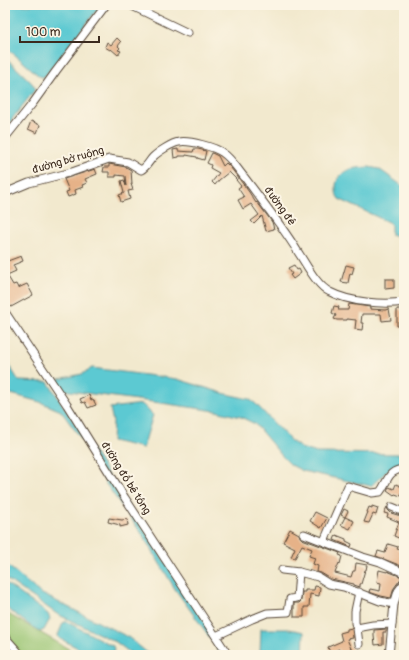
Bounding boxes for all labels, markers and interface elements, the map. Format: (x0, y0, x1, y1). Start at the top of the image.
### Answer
scale bar (20, 18, 99, 44)
text: 100 m (26, 25, 61, 40)
street label: đường bờ ruộng (31, 143, 106, 176)
street label: đường đê (261, 184, 299, 228)
street label: đường đổ bê tông (98, 439, 154, 517)

